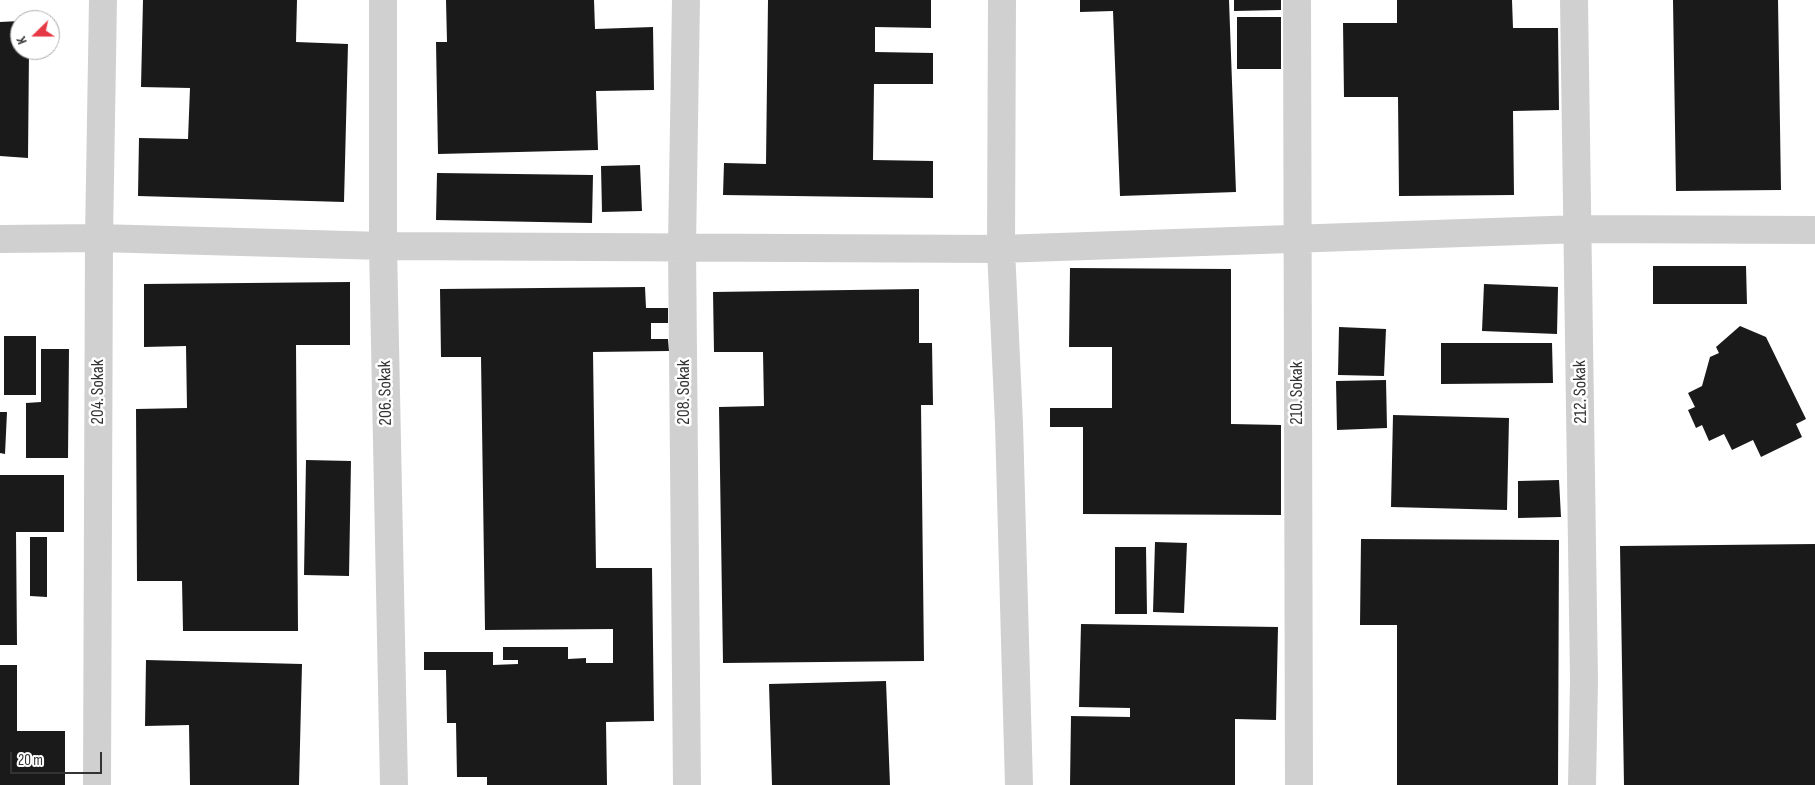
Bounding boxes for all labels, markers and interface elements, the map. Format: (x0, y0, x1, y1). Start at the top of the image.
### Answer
north arrow (10, 10, 60, 60)
text: K (12, 34, 31, 47)
street label: 204. Sokak (87, 359, 109, 425)
street label: 208. Sokak (673, 359, 695, 425)
street label: 206. Sokak (375, 360, 397, 426)
street label: 212. Sokak (1570, 360, 1592, 424)
street label: 210. Sokak (1286, 361, 1308, 425)
scale bar (12, 742, 105, 774)
text: 20 m (18, 751, 43, 770)

